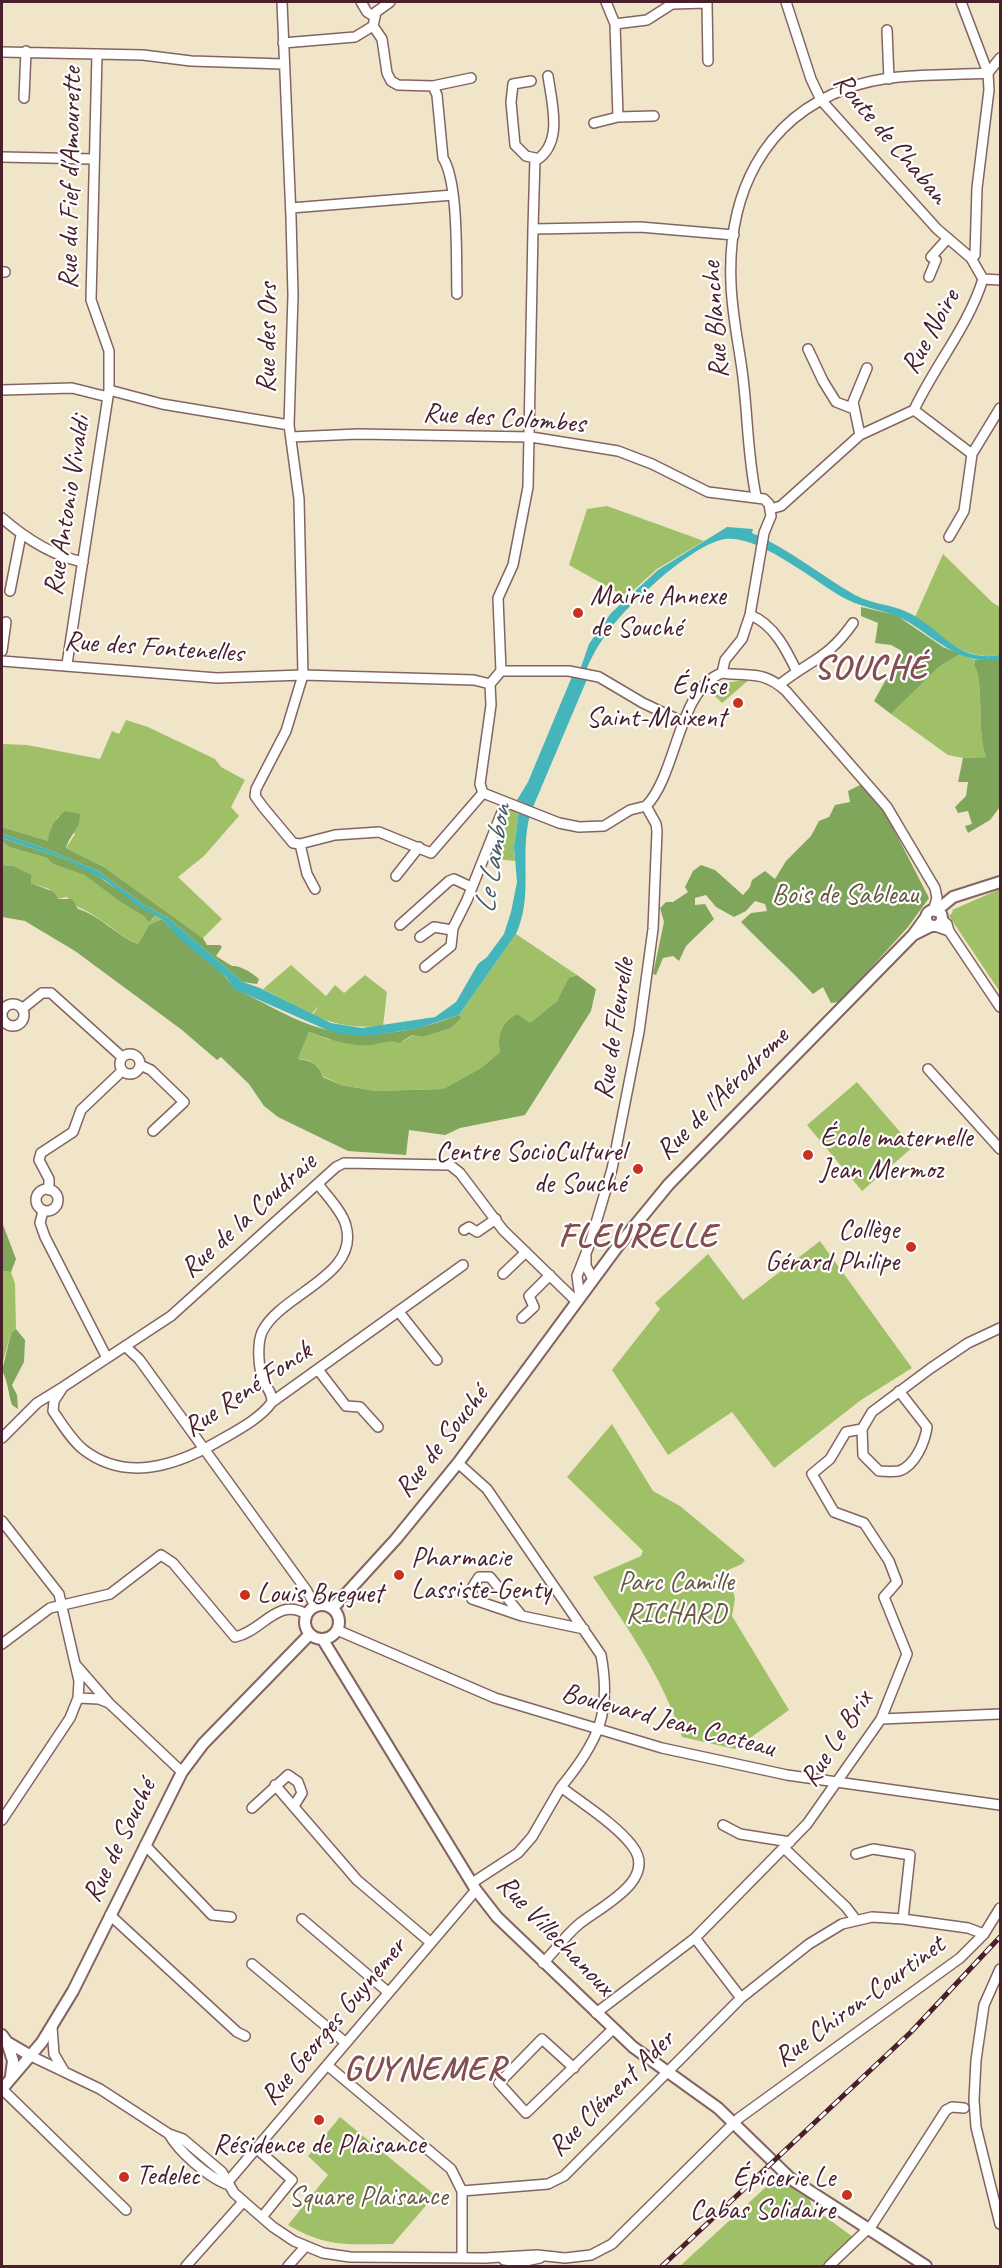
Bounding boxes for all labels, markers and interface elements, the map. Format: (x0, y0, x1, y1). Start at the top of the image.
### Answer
street label: Route de Chaban (825, 66, 955, 212)
street label: Rue du Fief d'Amourette (52, 67, 90, 289)
street label: Rue Blanche (695, 260, 737, 380)
street label: Rue des Ors (250, 283, 286, 393)
street label: Rue Noire (894, 284, 968, 380)
street label: Rue des Colombes (422, 397, 586, 441)
street label: Rue Antonio Vivaldi (37, 414, 99, 598)
place label: Mairie Annexe de Souché (590, 580, 726, 646)
marker: Mairie Annexe de Souché (571, 606, 585, 620)
street label: Rue des Fontenelles (63, 625, 245, 671)
district label: SOUCHÉ (814, 649, 928, 689)
place label: Église Saint-Maixent (586, 670, 726, 736)
marker: Église Saint-Maixent (731, 696, 745, 710)
water label: Le Lambon (468, 802, 520, 916)
park label: Bois de Sableau (772, 879, 918, 913)
street label: Rue de Fleurelle (587, 956, 643, 1102)
street label: Rue de l'Aérodrome (650, 1021, 796, 1167)
place label: École maternelle Jean Mermoz (820, 1122, 972, 1188)
place label: Centre SocioCulturel de Souché (435, 1136, 626, 1202)
street label: Rue de la Coudraie (174, 1146, 324, 1286)
marker: École maternelle Jean Mermoz (801, 1148, 815, 1162)
marker: Centre SocioCulturel de Souché (631, 1162, 645, 1176)
place label: Collège Gérard Philipe (765, 1214, 899, 1280)
district label: FLEURELLE (559, 1217, 717, 1257)
marker: Collège Gérard Philipe (904, 1240, 918, 1254)
street label: Rue René Fonck (177, 1335, 319, 1445)
street label: Rue de Souché (388, 1379, 496, 1505)
place label: Pharmacie Lassiste-Genty (411, 1542, 551, 1608)
park label: Parc Camille RICHARD (618, 1566, 734, 1632)
marker: Pharmacie Lassiste-Genty (392, 1568, 406, 1582)
place label: Louis Breguet (257, 1578, 383, 1612)
marker: Louis Breguet (238, 1588, 252, 1602)
street label: Boulevard Jean Cocteau (558, 1676, 778, 1766)
street label: Rue Le Brix (794, 1685, 880, 1793)
street label: Rue de Souché (76, 1774, 164, 1908)
street label: Rue Villechanoux (489, 1868, 621, 2004)
street label: Rue Chiron-Courtinet (768, 1929, 952, 2075)
street label: Rue Georges Guynemer (254, 1931, 414, 2113)
street label: Rue Clément Ader (542, 2024, 682, 2164)
district label: GUYNEMER (345, 2050, 505, 2090)
marker: Résidence de Plaisance (312, 2113, 326, 2127)
place label: Résidence de Plaisance (213, 2129, 425, 2163)
place label: Tedelec (136, 2160, 200, 2194)
place label: Épicerie Le Cabas Solidaire (690, 2162, 835, 2228)
marker: Tedelec (117, 2170, 131, 2184)
park label: Square Plaisance (288, 2181, 448, 2215)
marker: Épicerie Le Cabas Solidaire (840, 2188, 854, 2202)

